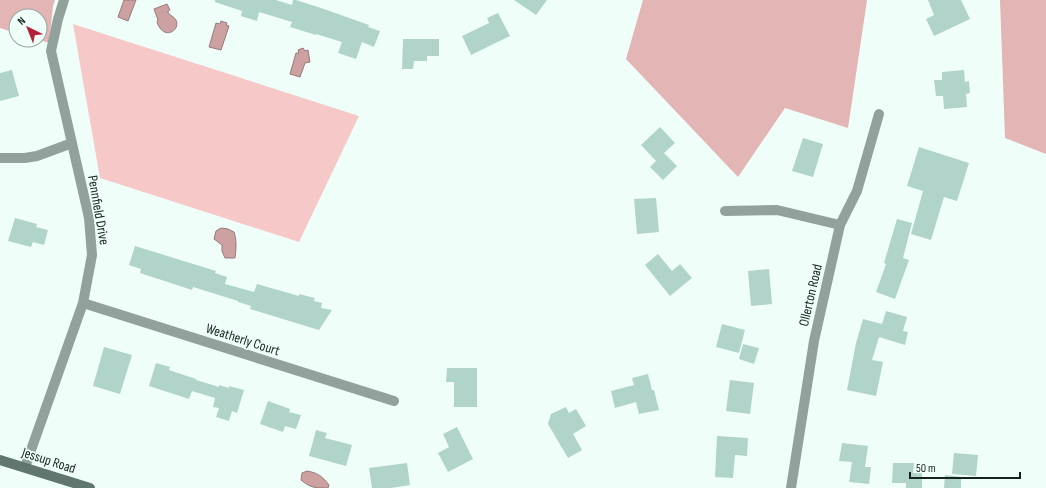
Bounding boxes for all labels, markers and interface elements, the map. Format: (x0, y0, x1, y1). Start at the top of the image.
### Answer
north arrow (8, 8, 48, 48)
text: N (15, 14, 28, 28)
street label: Pennfield Drive (84, 174, 113, 246)
street label: Ollerton Road (795, 262, 826, 328)
street label: Weatherly Court (204, 320, 282, 359)
street label: Jessup Road (19, 443, 78, 477)
scale bar (910, 454, 1020, 480)
text: 50 m (916, 461, 936, 476)

